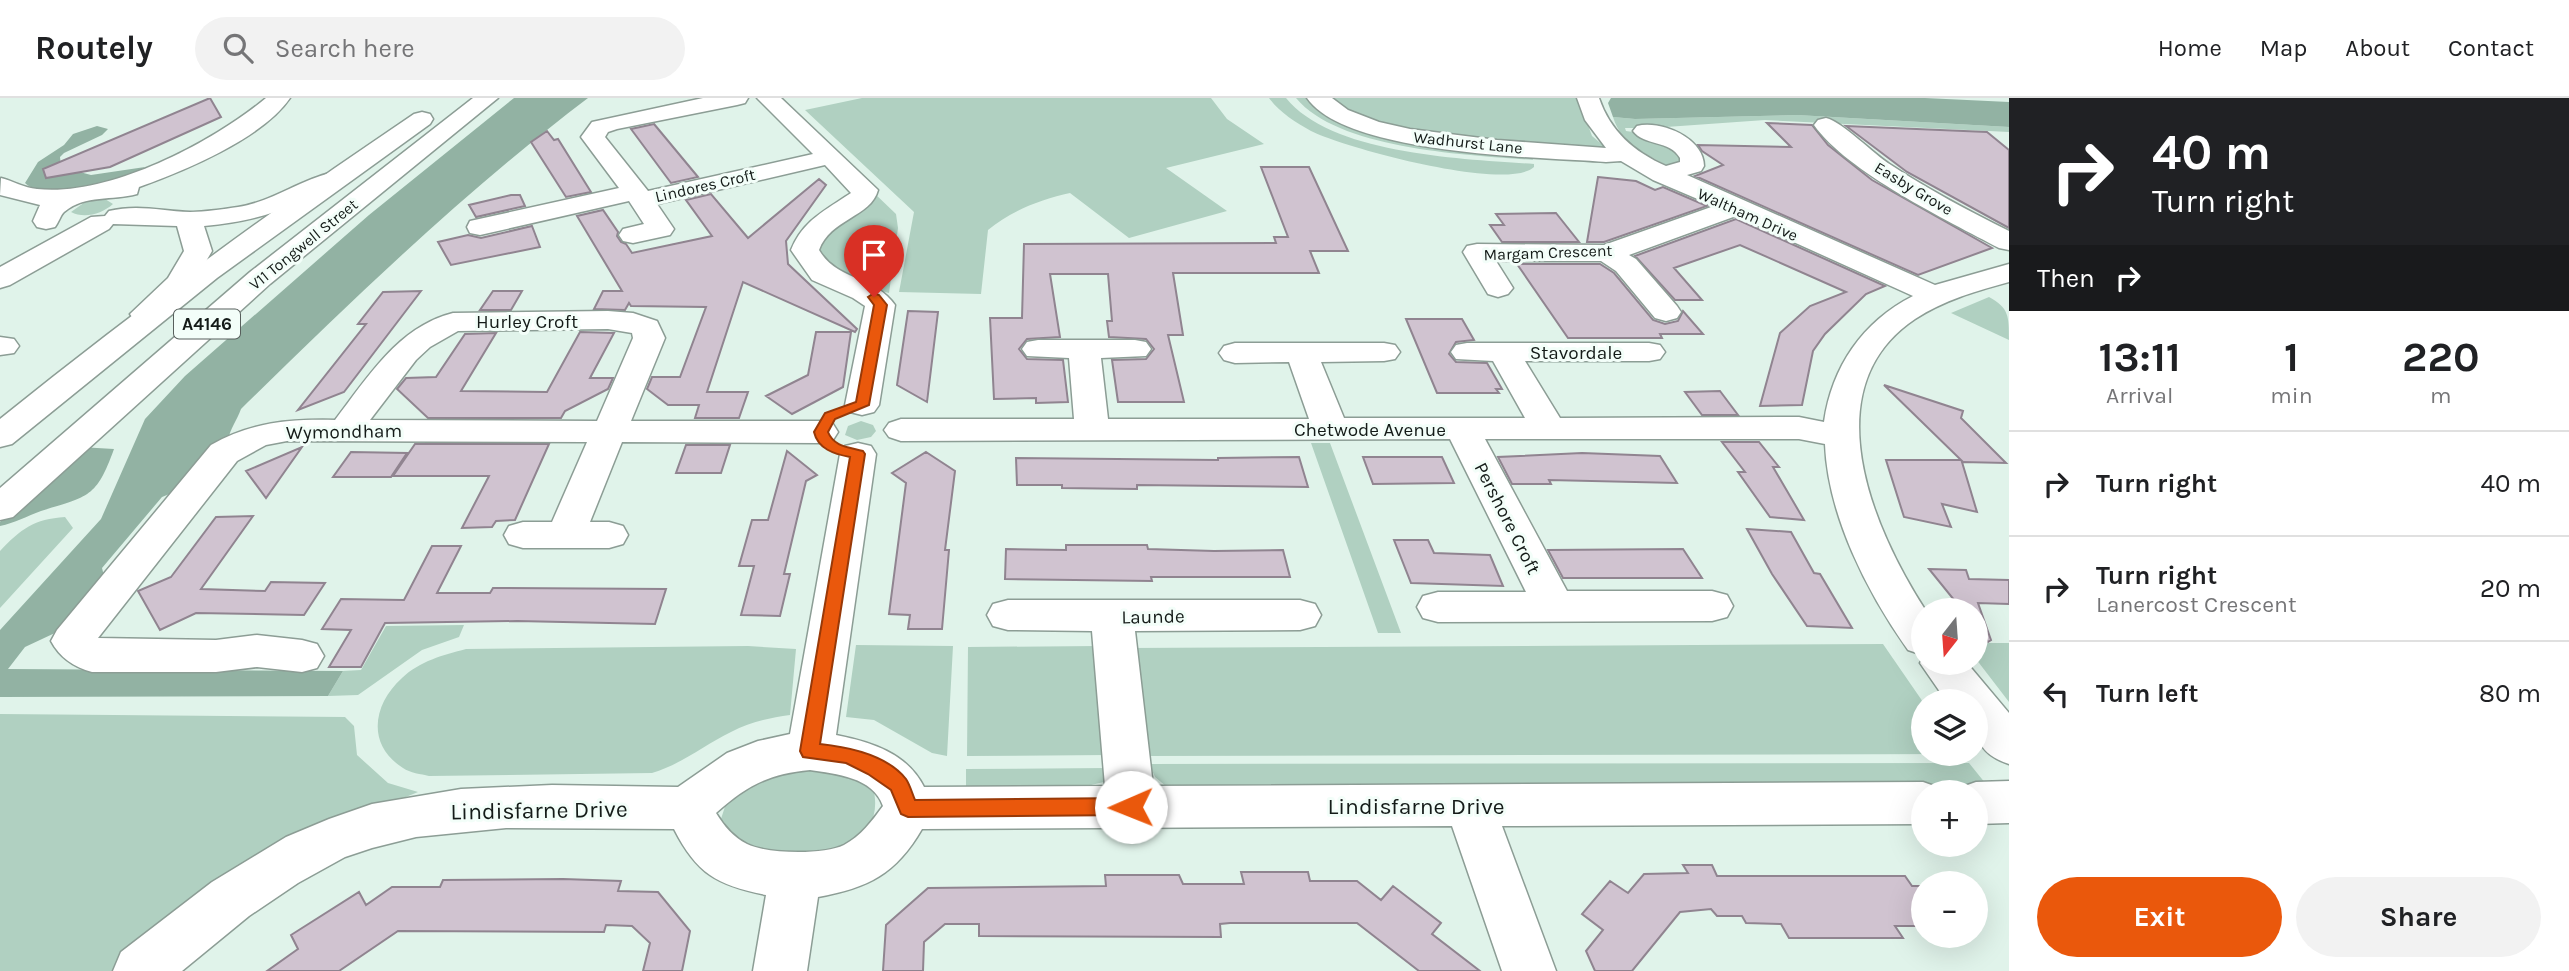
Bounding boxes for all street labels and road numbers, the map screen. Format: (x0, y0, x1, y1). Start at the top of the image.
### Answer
street label: Wadhurst Lane (1412, 127, 1523, 158)
street label: Easby Grove (1871, 158, 1956, 219)
street label: Lindores Croft (653, 165, 757, 206)
street label: Waltham Drive (1695, 184, 1801, 245)
street label: V11 Tongwell Street (245, 195, 361, 294)
street label: Margam Crescent (1483, 241, 1613, 264)
road number: A4146 (174, 309, 240, 338)
street label: Hurley Croft (476, 311, 578, 333)
street label: Stavordale (1530, 342, 1622, 364)
street label: Chetwode Avenue (1294, 419, 1446, 441)
street label: Wymondham (286, 420, 402, 444)
street label: Pershore Croft (1469, 459, 1545, 578)
street label: Launde (1121, 605, 1185, 629)
street label: Lindisfarne Drive (1327, 793, 1505, 820)
street label: Lindisfarne Drive (450, 795, 628, 826)

